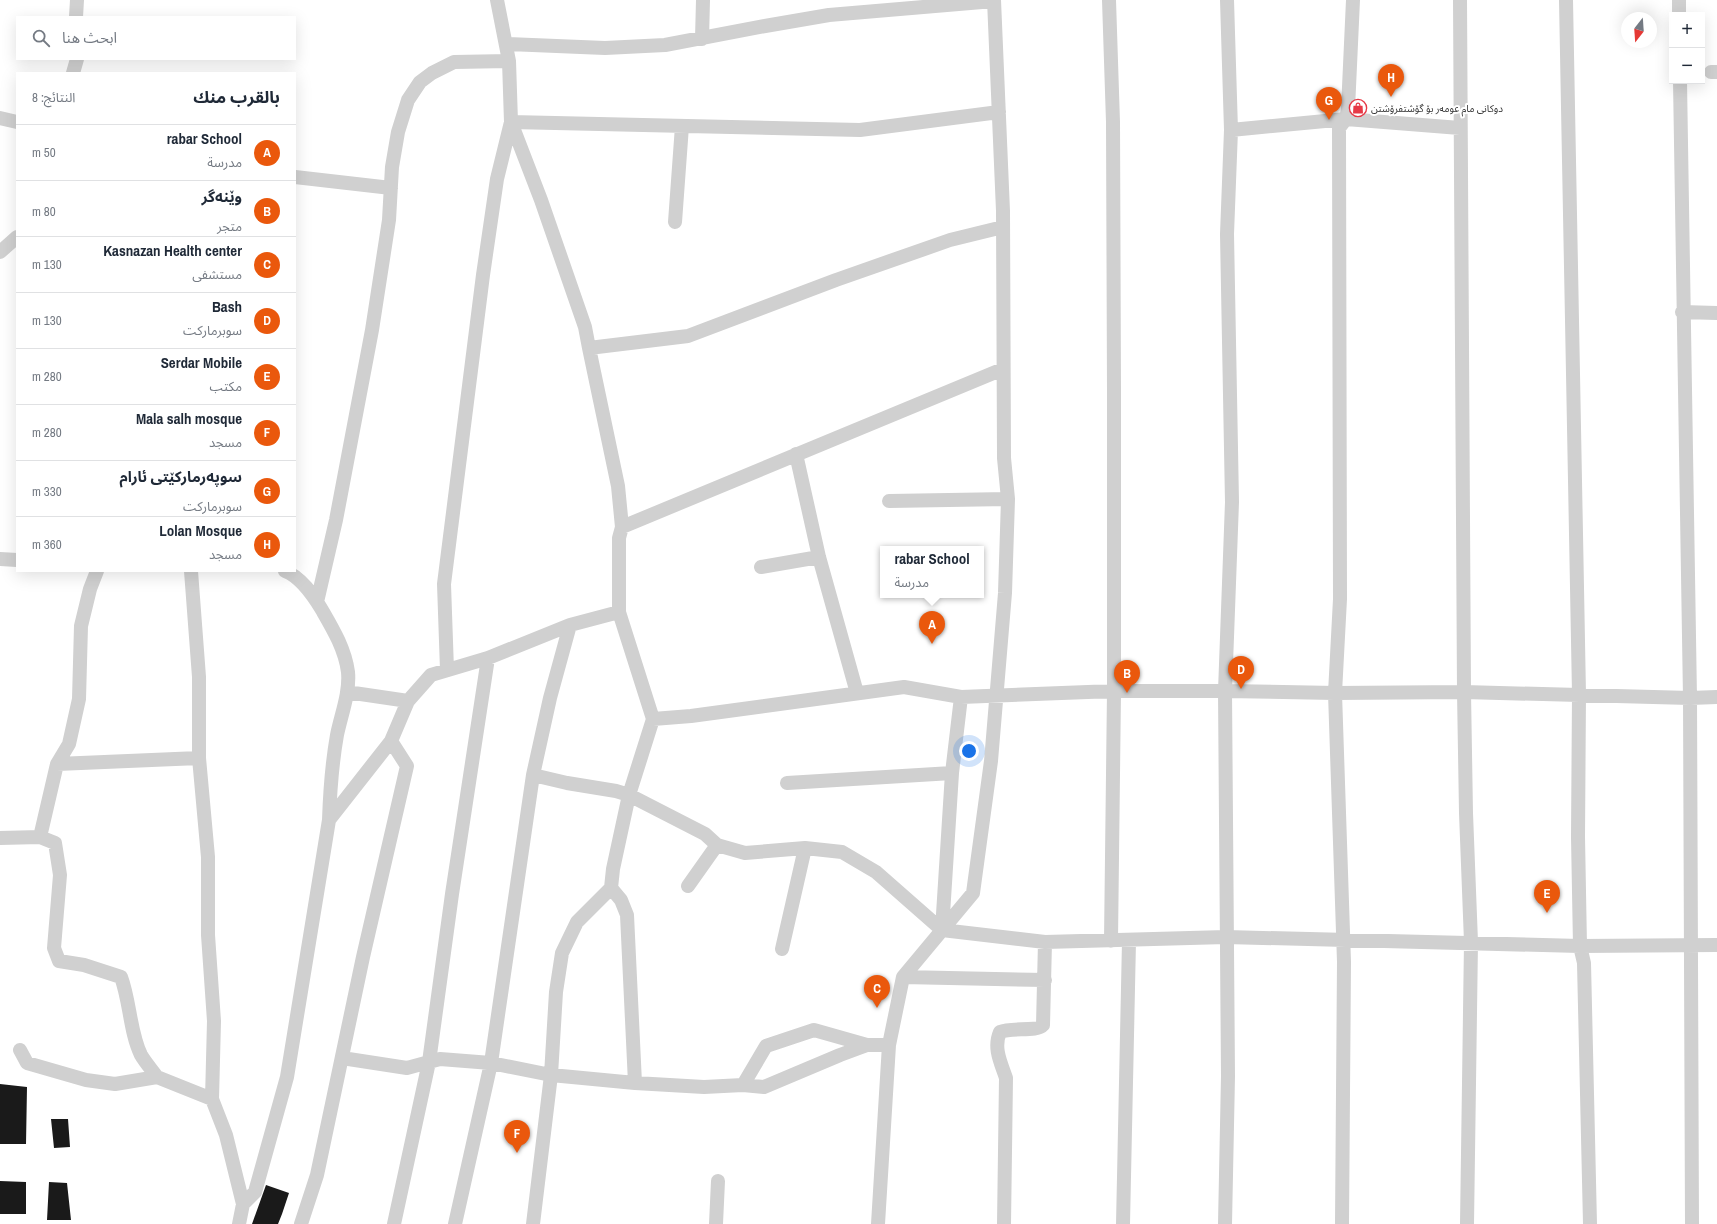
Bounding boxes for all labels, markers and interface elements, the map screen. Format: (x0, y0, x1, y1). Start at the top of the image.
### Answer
north arrow (1621, 12, 1657, 48)
map controls (1669, 12, 1705, 84)
button: + (1669, 12, 1705, 48)
search box (16, 16, 296, 60)
icon: search (30, 27, 52, 49)
text: ابحث هنا (62, 27, 117, 48)
button: − (1669, 48, 1705, 84)
pin: H (1378, 64, 1404, 97)
text: بالقرب منك (193, 85, 280, 108)
pin: G (1316, 87, 1342, 120)
text: النتائج: 8 (32, 89, 75, 106)
shop icon: دوکانی مام عومەر بۆ گۆشتفرۆشتن (1348, 98, 1368, 118)
place label: دوکانی مام عومەر بۆ گۆشتفرۆشتن (1371, 102, 1503, 117)
text: rabar School (167, 128, 242, 149)
text: 50 m (32, 144, 56, 161)
text: A (263, 144, 271, 161)
text: مدرسة (207, 154, 242, 171)
text: وێنەگر (201, 186, 242, 207)
text: 80 m (32, 203, 56, 220)
text: B (263, 203, 271, 220)
text: متجر (217, 218, 242, 235)
text: Kasnazan Health center (103, 240, 242, 261)
text: 130 m (32, 256, 62, 273)
text: C (263, 256, 271, 273)
text: مستشفى (192, 266, 242, 283)
text: Bash (212, 296, 242, 317)
text: 130 m (32, 312, 62, 329)
text: D (263, 312, 271, 329)
text: سوبرماركت (183, 322, 242, 339)
text: Serdar Mobile (161, 352, 242, 373)
text: 280 m (32, 368, 62, 385)
text: E (263, 368, 271, 385)
text: مكتب (210, 378, 242, 395)
text: Mala salh mosque (136, 408, 242, 429)
text: 280 m (32, 424, 62, 441)
text: F (264, 424, 270, 441)
text: مسجد (209, 434, 242, 451)
text: سوپەرمارکێتی ئارام (119, 466, 242, 487)
text: 330 m (32, 483, 62, 500)
text: G (263, 483, 271, 500)
text: سوبرماركت (183, 498, 242, 515)
text: Lolan Mosque (159, 520, 242, 541)
text: 360 m (32, 536, 62, 553)
text: H (263, 536, 271, 553)
text: مسجد (209, 546, 242, 563)
popup (880, 546, 984, 598)
text: rabar School (894, 548, 970, 569)
text: مدرسة (894, 574, 929, 591)
pin: A (919, 611, 945, 644)
pin: D (1228, 656, 1254, 689)
pin: B (1114, 660, 1140, 693)
your location (959, 741, 979, 761)
pin: E (1534, 880, 1560, 913)
pin: C (864, 975, 890, 1008)
pin: F (504, 1120, 530, 1153)

